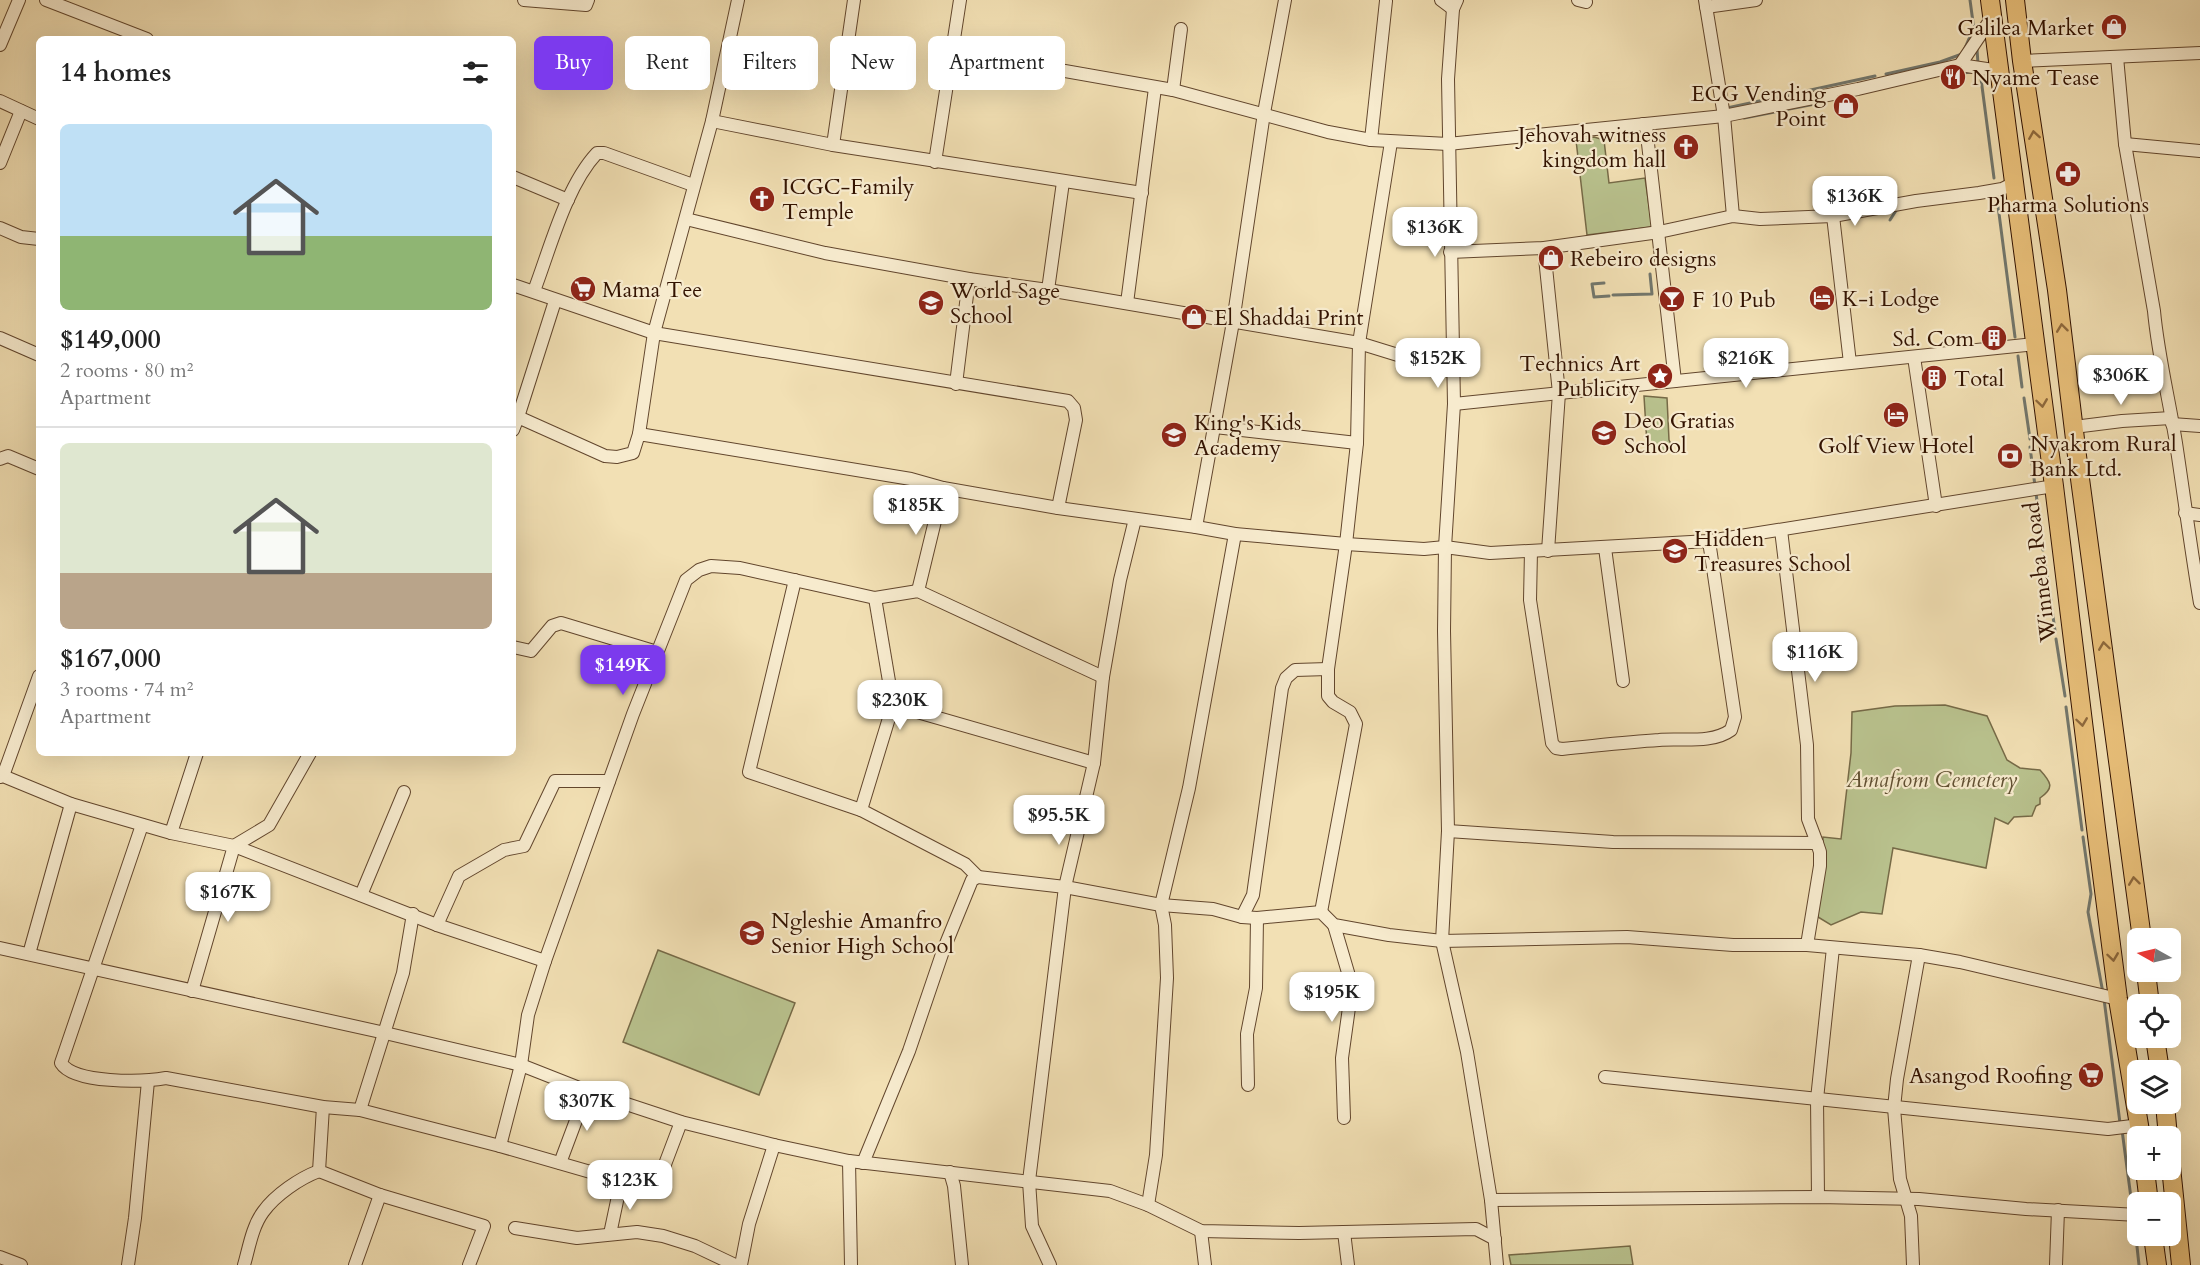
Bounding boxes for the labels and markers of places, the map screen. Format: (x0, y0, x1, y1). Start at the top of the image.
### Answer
shop icon: Galilea Market (2099, 12, 2129, 42)
place label: Galilea Market (1957, 13, 2094, 43)
restaurant icon: Nyame Tease (1938, 62, 1968, 92)
place label: Nyame Tease (1972, 63, 2099, 93)
place label: ECG Vending Point (1691, 79, 1827, 134)
shop icon: ECG Vending Point (1831, 91, 1861, 121)
place label: Jehovah witness kingdom hall (1515, 120, 1666, 175)
church icon: Jehovah witness kingdom hall (1671, 132, 1701, 162)
pharmacy icon: Pharma Solutions (2053, 159, 2083, 189)
place label: ICGC-Family Temple (782, 172, 915, 227)
pin: $136K (1813, 176, 1897, 227)
church icon: ICGC-Family Temple (747, 184, 777, 214)
place label: Pharma Solutions (1987, 190, 2149, 220)
pin: $136K (1393, 207, 1477, 258)
shop icon: Rebeiro designs (1536, 243, 1566, 273)
place label: Rebeiro designs (1570, 244, 1716, 274)
supermarket icon: Mama Tee (568, 274, 598, 304)
place label: Mama Tee (602, 275, 702, 305)
place label: World Sage School (949, 276, 1060, 331)
hotel icon: K-i Lodge (1807, 283, 1837, 313)
bar icon: F 10 Pub (1657, 284, 1687, 314)
place label: K-i Lodge (1842, 284, 1940, 314)
place label: F 10 Pub (1692, 285, 1776, 315)
school or university icon: World Sage School (916, 288, 946, 318)
shop icon: El Shaddai Print (1179, 302, 1209, 332)
place label: El Shaddai Print (1214, 303, 1363, 333)
building icon: Sd. Com (1979, 323, 2009, 353)
place label: Sd. Com (1892, 324, 1974, 354)
pin: $152K (1396, 338, 1480, 389)
pin: $216K (1704, 338, 1788, 389)
place label: Technics Art Publicity (1519, 349, 1640, 404)
pin: $306K (2079, 355, 2163, 406)
place icon: Technics Art Publicity (1645, 361, 1675, 391)
building icon: Total (1919, 363, 1949, 393)
place label: Total (1954, 364, 2004, 394)
hotel icon: Golf View Hotel (1881, 400, 1911, 430)
place label: Deo Gratias School (1624, 406, 1735, 461)
place label: King's Kids Academy (1194, 408, 1301, 463)
school or university icon: Deo Gratias School (1589, 418, 1619, 448)
school or university icon: King's Kids Academy (1159, 420, 1189, 450)
place label: Nyakrom Rural Bank Ltd. (2030, 429, 2177, 484)
place label: Golf View Hotel (1818, 431, 1975, 461)
bank icon: Nyakrom Rural Bank Ltd. (1995, 441, 2025, 471)
pin: $185K (874, 485, 958, 536)
place label: Hidden Treasures School (1694, 524, 1851, 579)
school or university icon: Hidden Treasures School (1660, 536, 1690, 566)
pin: $116K (1773, 632, 1857, 683)
pin: $149K (581, 645, 665, 696)
pin: $230K (858, 680, 942, 731)
pin: $95.5K (1010, 795, 1108, 846)
pin: $167K (186, 872, 270, 923)
place label: Ngleshie Amanfro Senior High School (771, 906, 954, 961)
school or university icon: Ngleshie Amanfro Senior High School (737, 918, 767, 948)
pin: $195K (1290, 972, 1374, 1023)
supermarket icon: Asangod Roofing (2076, 1060, 2106, 1090)
place label: Asangod Roofing (1909, 1061, 2073, 1091)
pin: $307K (545, 1081, 629, 1132)
pin: $123K (588, 1160, 672, 1211)

